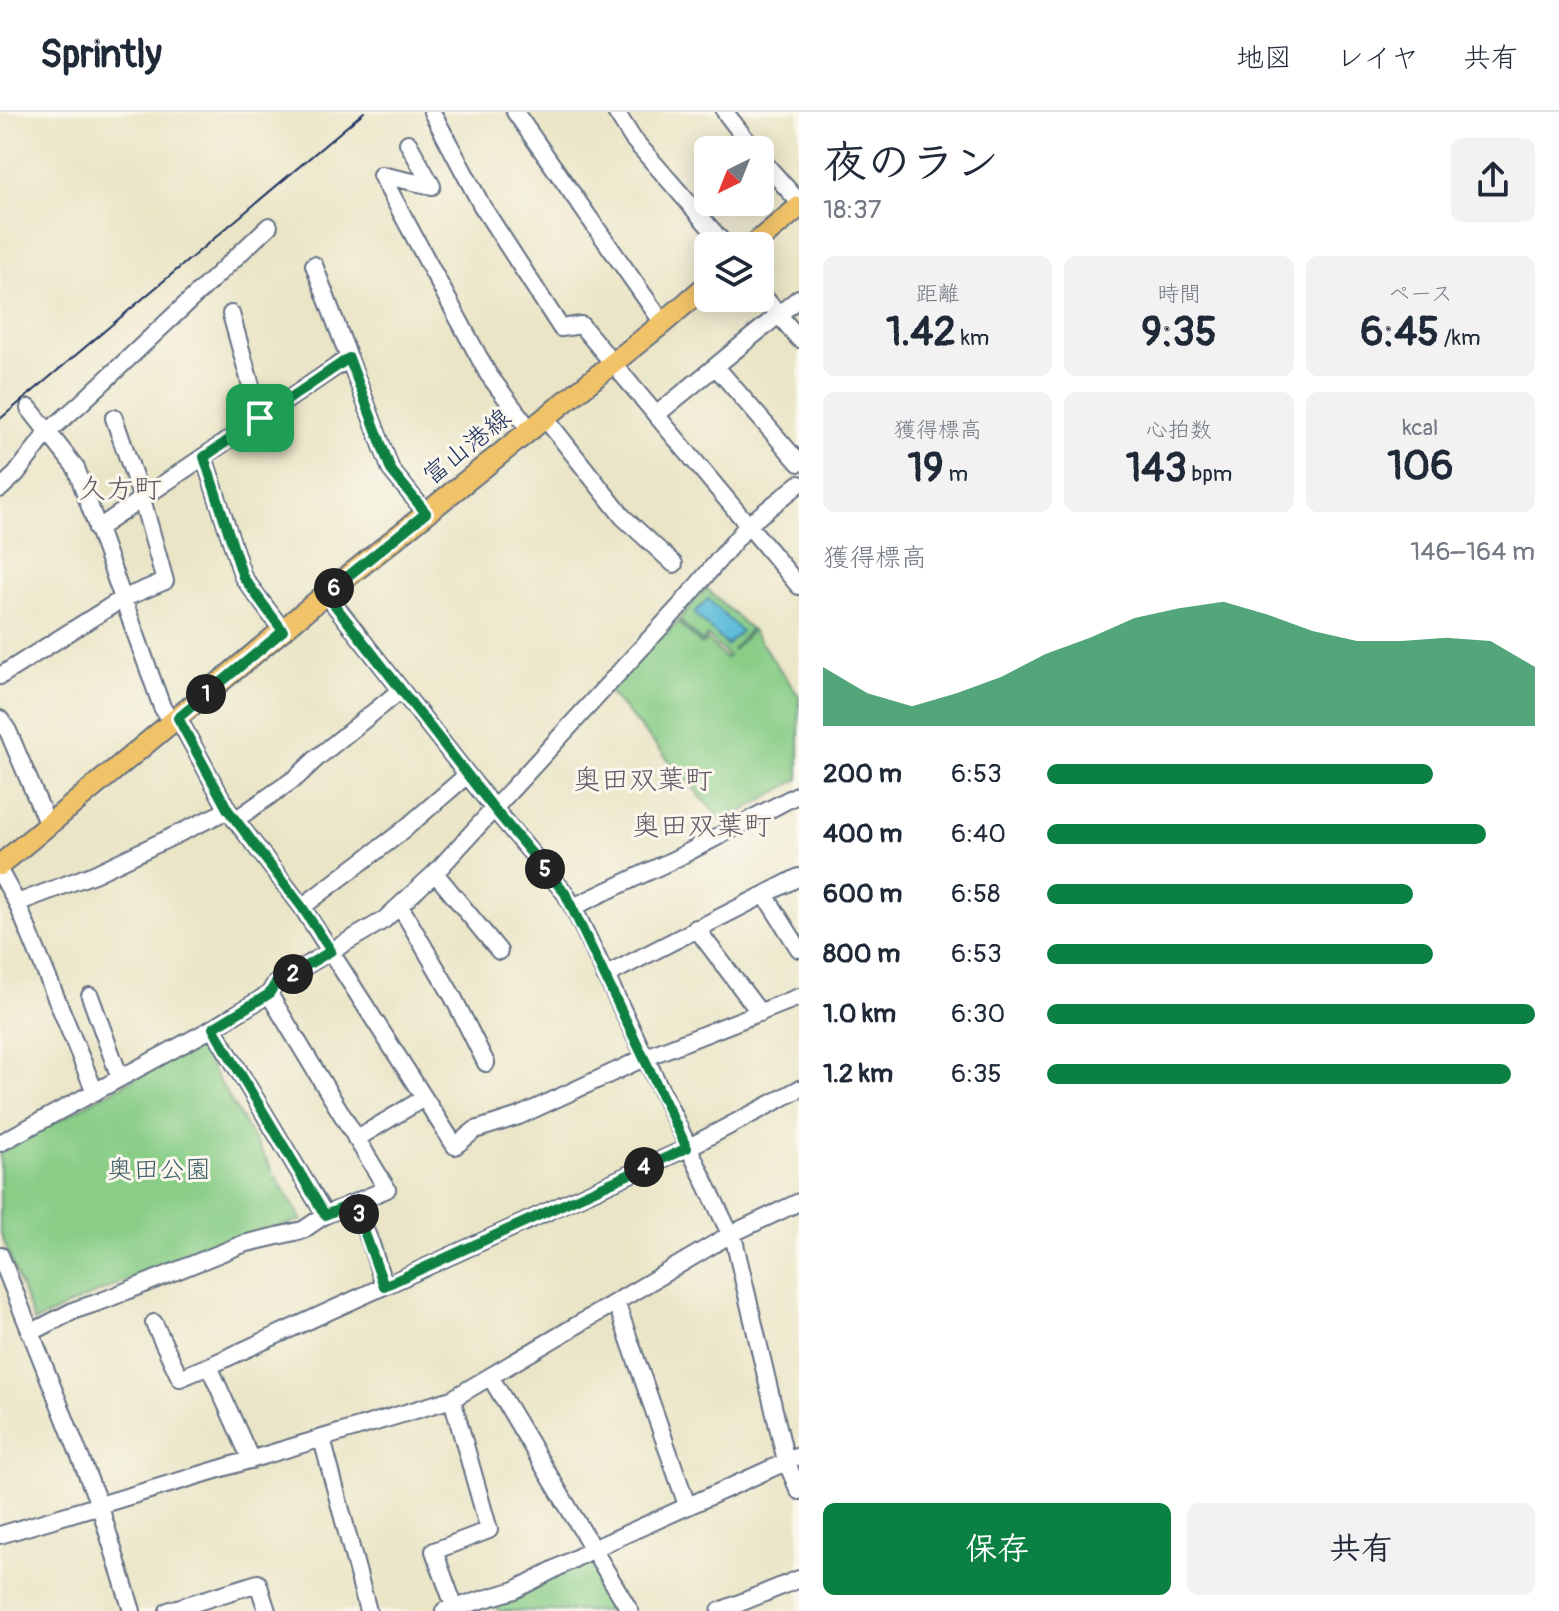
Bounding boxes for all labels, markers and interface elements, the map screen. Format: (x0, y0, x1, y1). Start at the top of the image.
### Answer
text: Sprintly (40, 31, 162, 79)
text: 地図 (1236, 41, 1292, 76)
text: レイヤ (1336, 41, 1419, 76)
text: 共有 (1463, 41, 1519, 76)
north arrow (694, 136, 774, 216)
map controls (694, 136, 774, 312)
text: 夜のラン (823, 136, 999, 191)
button: share (1451, 138, 1535, 222)
text: 18:37 (823, 194, 881, 226)
button: layers (694, 232, 774, 312)
text: 距離 (916, 280, 960, 308)
text: 時間 (1157, 280, 1201, 308)
text: ペース (1388, 280, 1453, 308)
text: 1.42 (886, 308, 956, 357)
text: 9:35 (1141, 308, 1217, 357)
text: 6:45 (1360, 308, 1439, 357)
text: km (956, 324, 989, 352)
text: /km (1439, 324, 1480, 352)
pin (226, 384, 294, 452)
icon: arrive (238, 396, 282, 440)
street label: 富山港線 (417, 402, 517, 492)
text: kcal (1402, 414, 1438, 442)
text: 獲得標高 (894, 416, 982, 444)
text: 心拍数 (1146, 416, 1212, 444)
text: 106 (1387, 442, 1453, 491)
text: 19 (907, 444, 944, 493)
text: 143 (1126, 444, 1187, 493)
text: m (944, 460, 968, 488)
text: bpm (1187, 460, 1232, 488)
district label: 久方町 (78, 472, 162, 507)
text: 146–164 m (1410, 536, 1535, 568)
text: 獲得標高 (823, 542, 927, 574)
pin: 6 (314, 568, 354, 608)
text: 6 (328, 574, 340, 602)
pin: 1 (186, 674, 226, 714)
text: 1 (202, 680, 210, 708)
text: 200 m (823, 758, 902, 790)
text: 6:53 (951, 758, 1002, 790)
district label: 奥田双葉町 (573, 763, 713, 798)
district label: 奥田双葉町 (632, 809, 772, 844)
text: 400 m (823, 818, 902, 850)
text: 6:40 (951, 818, 1006, 850)
pin: 5 (525, 849, 565, 889)
text: 5 (539, 855, 551, 883)
text: 600 m (823, 878, 902, 910)
text: 6:58 (951, 878, 1000, 910)
text: 800 m (823, 938, 900, 970)
text: 6:53 (951, 938, 1002, 970)
pin: 2 (273, 954, 313, 994)
text: 2 (287, 960, 299, 988)
text: 1.0 km (823, 998, 896, 1030)
text: 6:30 (951, 998, 1005, 1030)
text: 1.2 km (823, 1058, 893, 1090)
text: 6:35 (951, 1058, 1002, 1090)
pin: 4 (624, 1147, 664, 1187)
text: 4 (638, 1153, 650, 1181)
park label: 奥田公園 (107, 1154, 211, 1186)
pin: 3 (339, 1194, 379, 1234)
text: 3 (353, 1200, 365, 1228)
button: 保存 (823, 1503, 1171, 1595)
button: 共有 (1187, 1503, 1535, 1595)

